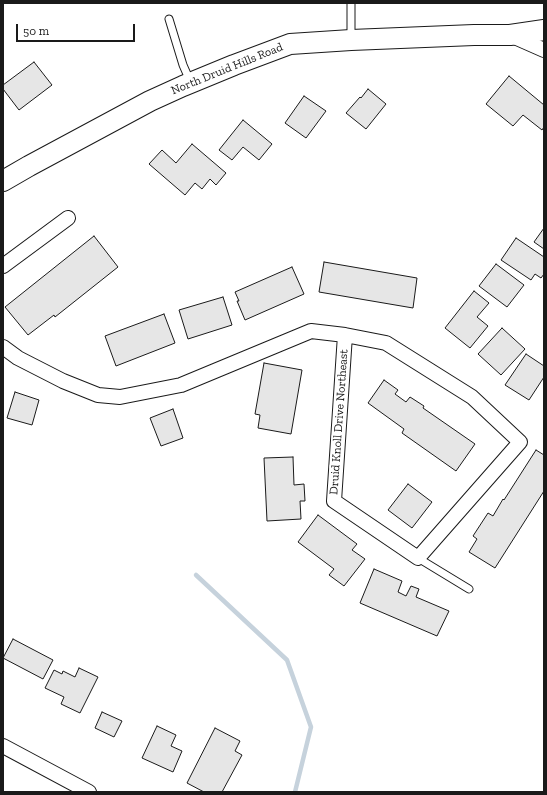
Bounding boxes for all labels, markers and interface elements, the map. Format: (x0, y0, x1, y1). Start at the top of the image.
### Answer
scale bar (18, 16, 137, 42)
text: 50 m (23, 24, 49, 38)
street label: North Druid Hills Road (169, 40, 285, 98)
street label: Druid Knoll Drive Northeast (327, 349, 351, 495)

